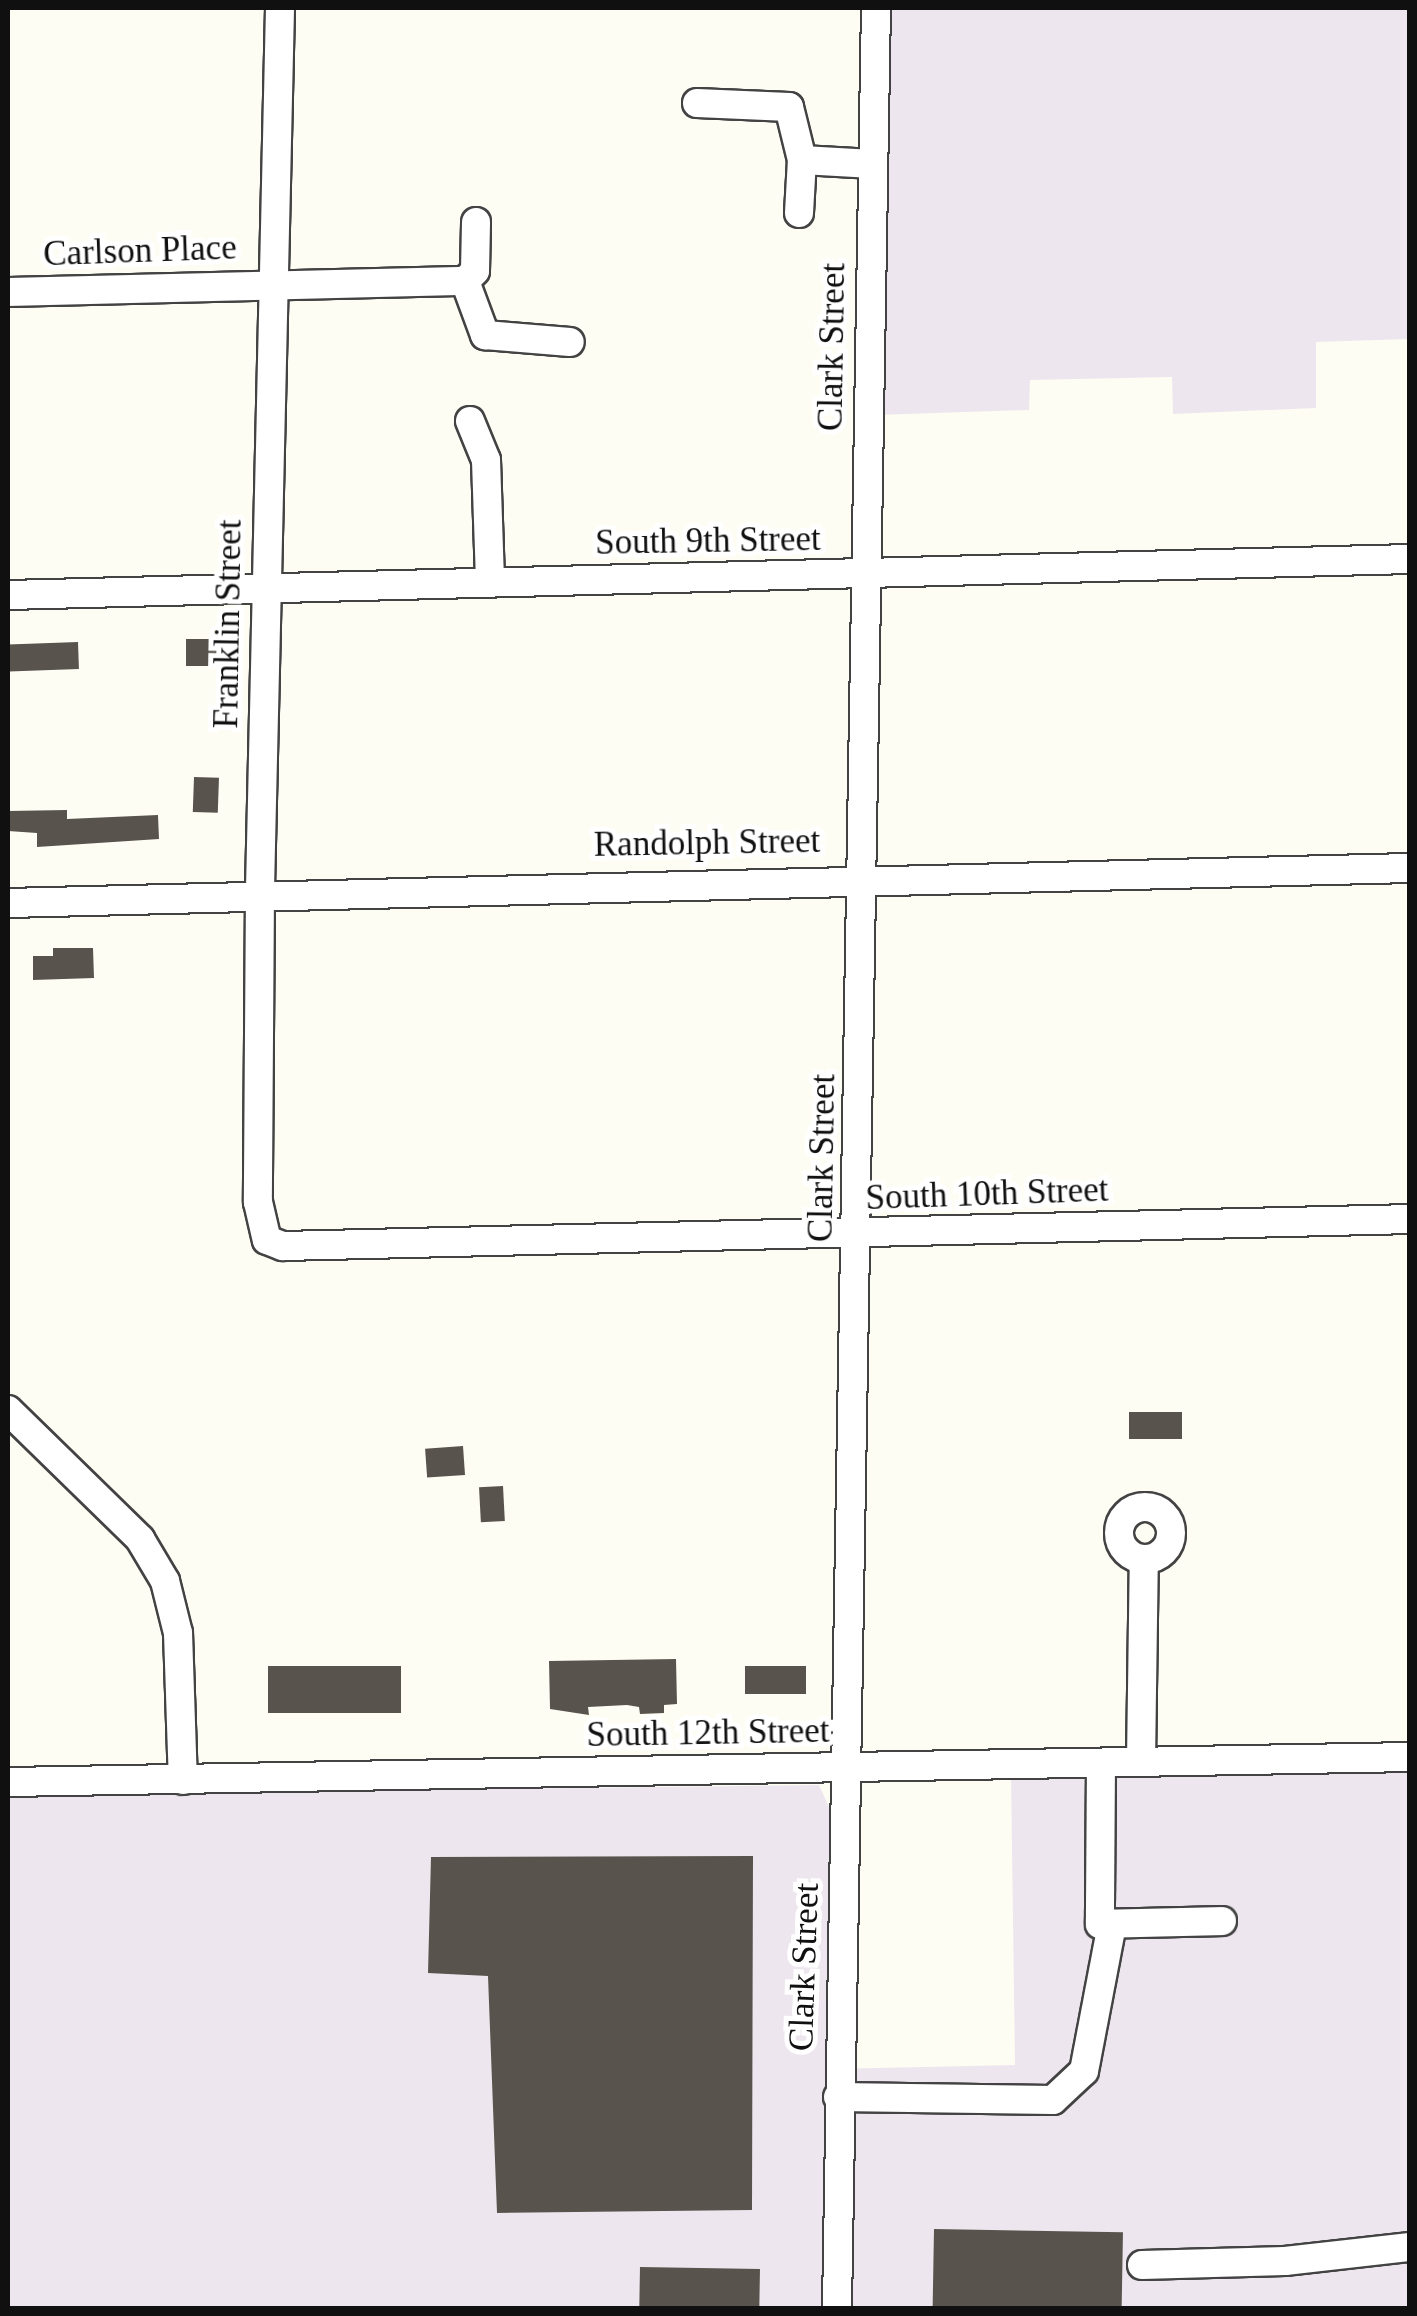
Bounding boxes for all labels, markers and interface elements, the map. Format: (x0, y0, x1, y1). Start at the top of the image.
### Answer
street label: Carlson Place (43, 227, 237, 275)
street label: Clark Street (810, 263, 854, 431)
street label: South 9th Street (595, 518, 821, 564)
street label: Franklin Street (205, 519, 251, 729)
street label: Randolph Street (593, 820, 821, 866)
street label: Clark Street (800, 1074, 844, 1242)
street label: South 10th Street (865, 1169, 1109, 1219)
street label: South 12th Street (586, 1710, 830, 1756)
street label: Clark Street (780, 1882, 828, 2052)

